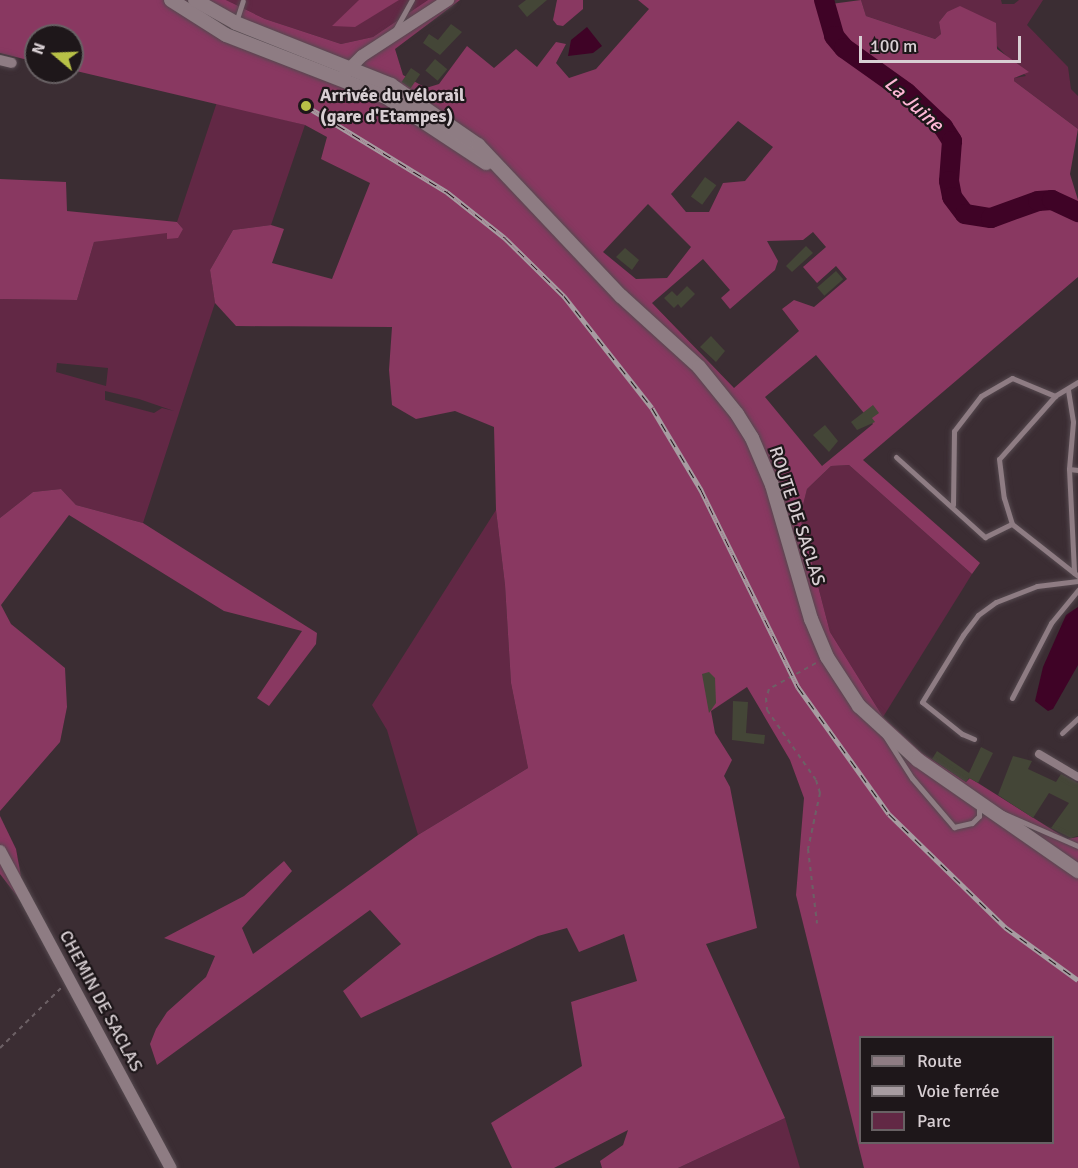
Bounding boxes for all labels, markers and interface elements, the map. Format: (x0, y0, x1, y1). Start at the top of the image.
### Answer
north arrow (24, 24, 84, 84)
scale bar (862, 24, 1024, 62)
text: 100 m (870, 35, 917, 57)
text: N (28, 40, 50, 57)
water label: La Juine (880, 71, 948, 137)
place label: Arrivée du vélorail (gare d'Etampes) (320, 85, 465, 128)
marker: Arrivée du vélorail (gare d'Etampes) (297, 97, 315, 115)
street label: ROUTE DE SACLAS (764, 444, 830, 588)
street label: CHEMIN DE SACLAS (55, 927, 147, 1075)
legend (859, 1036, 1054, 1144)
text: Route (917, 1050, 962, 1072)
text: Voie ferrée (917, 1080, 999, 1102)
text: Parc (917, 1110, 951, 1132)

